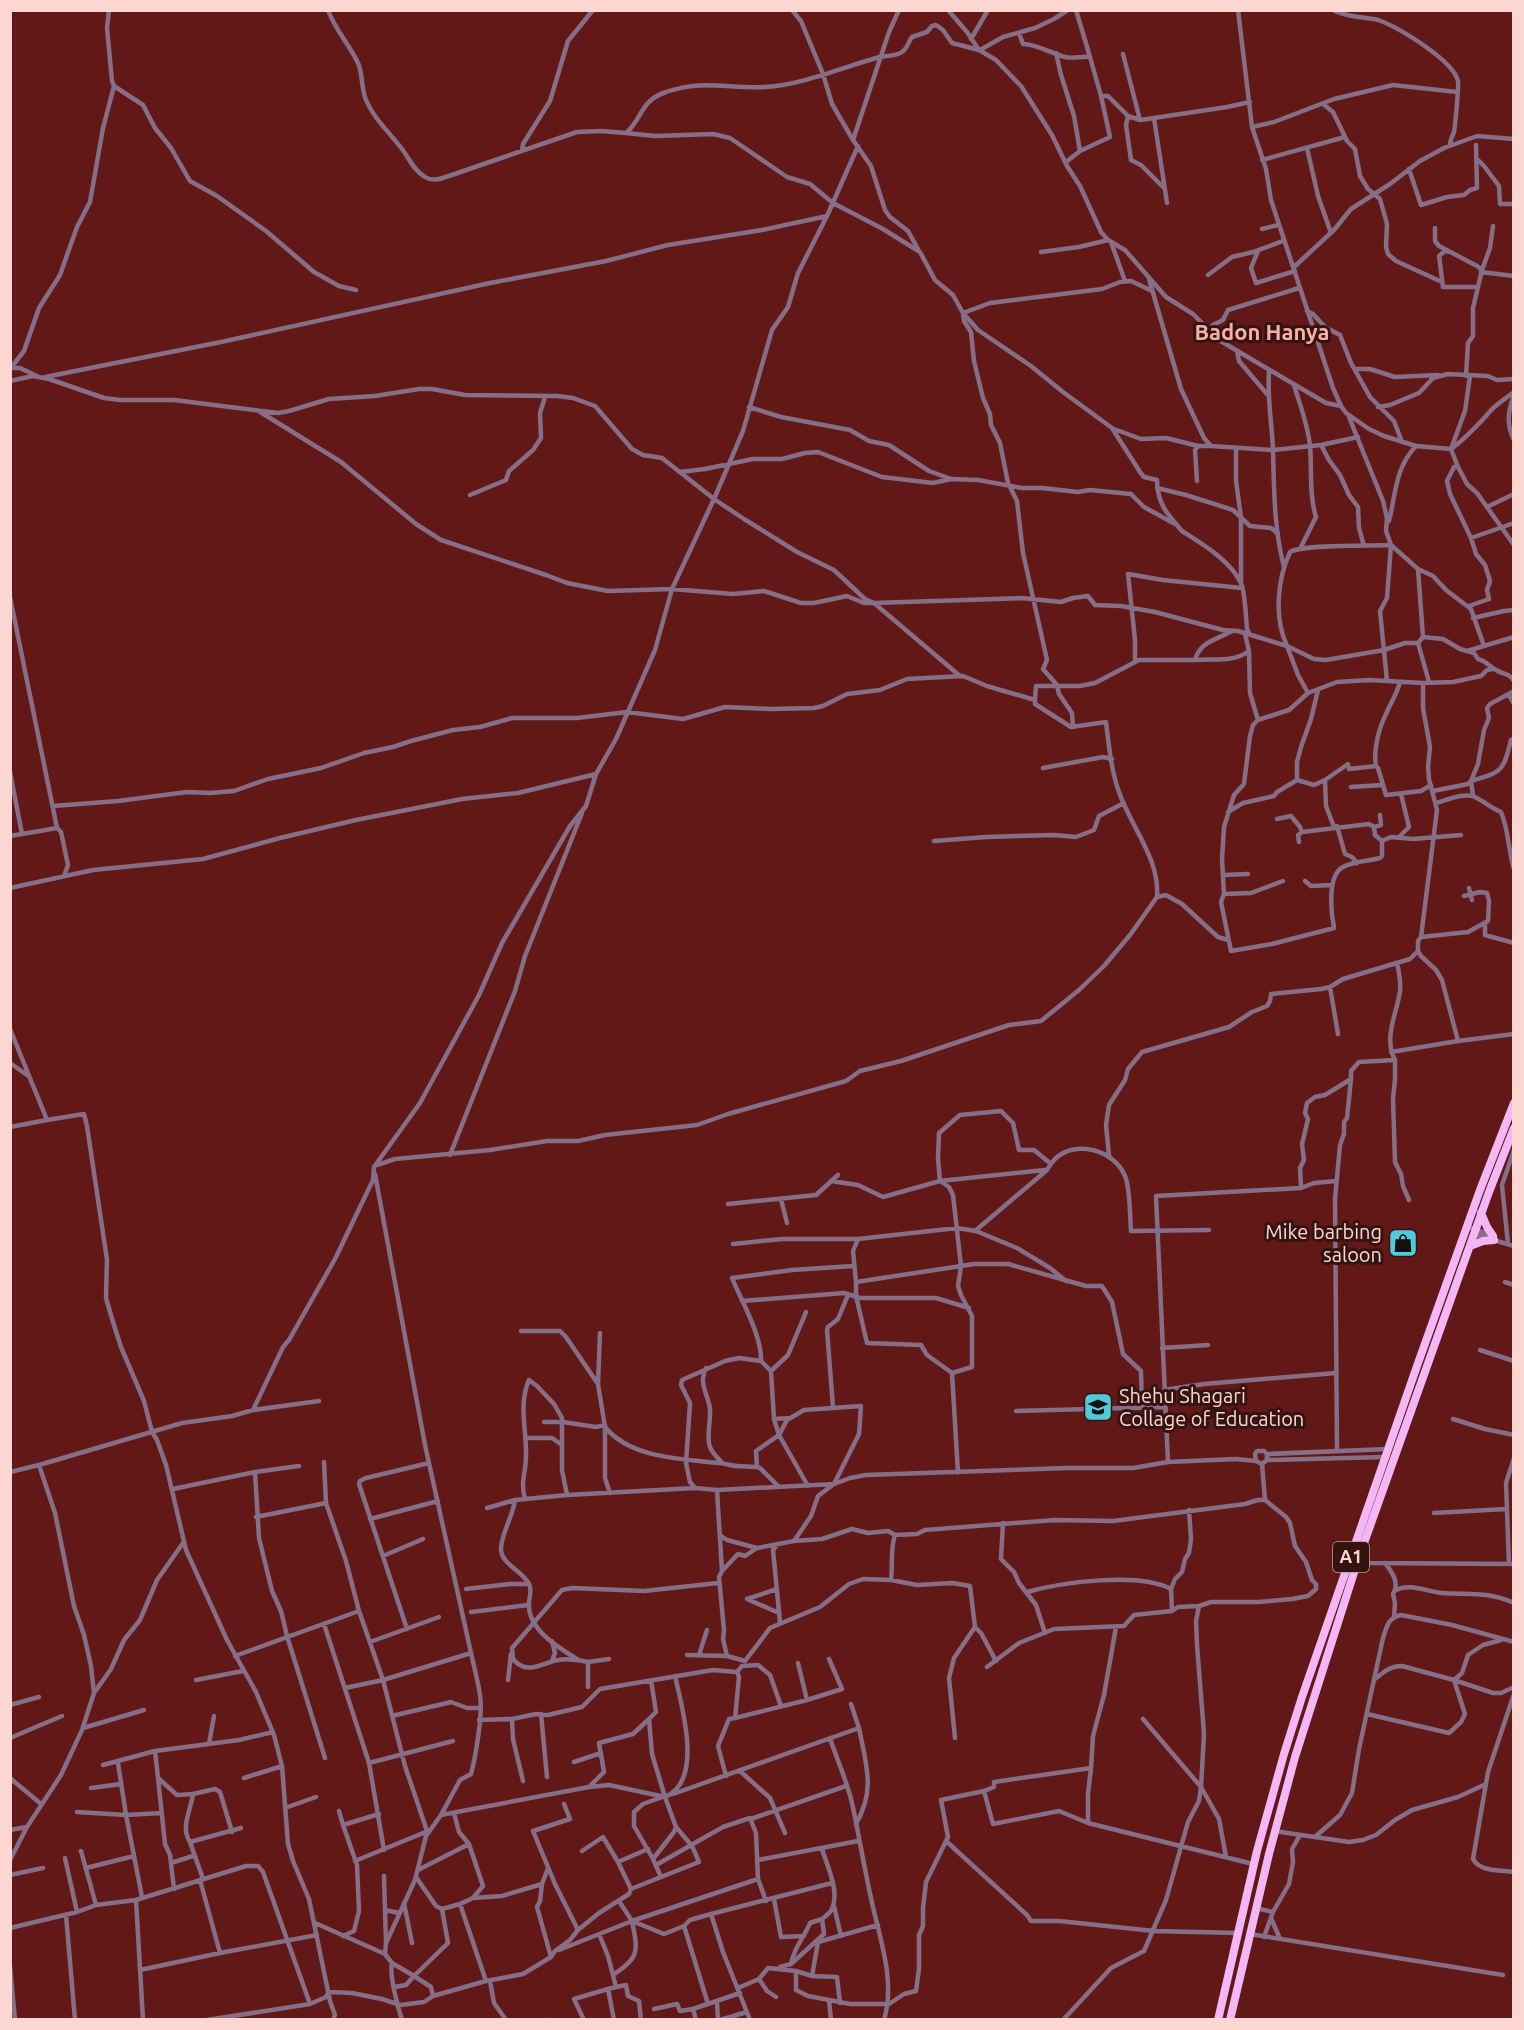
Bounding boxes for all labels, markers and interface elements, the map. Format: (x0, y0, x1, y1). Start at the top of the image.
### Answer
district label: Badon Hanya (1195, 319, 1329, 344)
place label: Mike barbing saloon (1265, 1220, 1382, 1266)
shop icon: Mike barbing saloon (1387, 1227, 1419, 1259)
place label: Shehu Shagari Collage of Education (1119, 1384, 1304, 1430)
school or university icon: Shehu Shagari Collage of Education (1082, 1391, 1114, 1423)
road number: A1 (1333, 1542, 1369, 1572)

